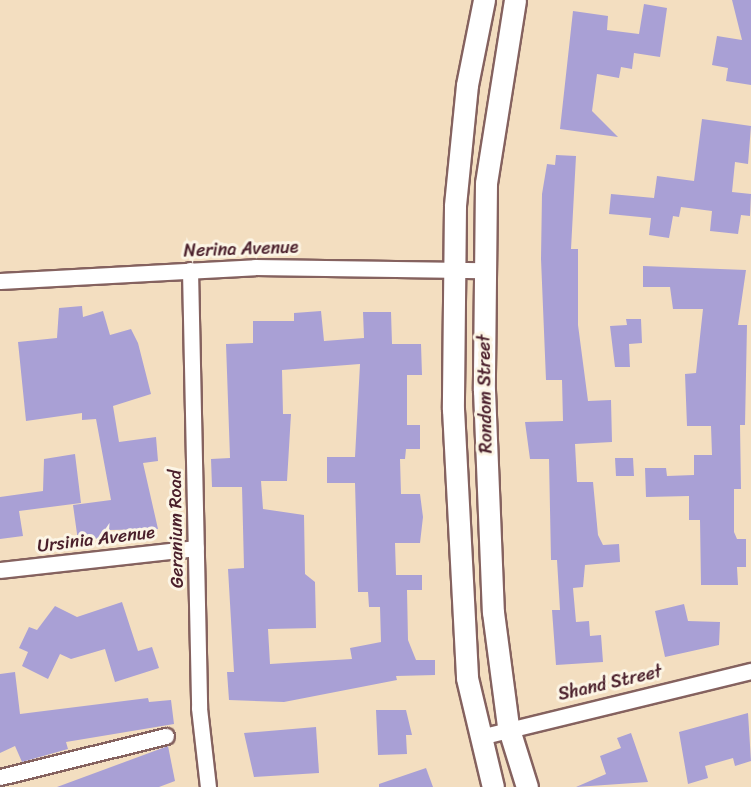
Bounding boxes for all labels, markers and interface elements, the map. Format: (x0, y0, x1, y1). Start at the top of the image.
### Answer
street label: Nerina Avenue (183, 236, 299, 262)
street label: Rondom Street (473, 334, 497, 454)
street label: Geranium Road (164, 470, 188, 588)
street label: Ursinia Avenue (36, 521, 156, 557)
street label: Shand Street (556, 661, 664, 705)

